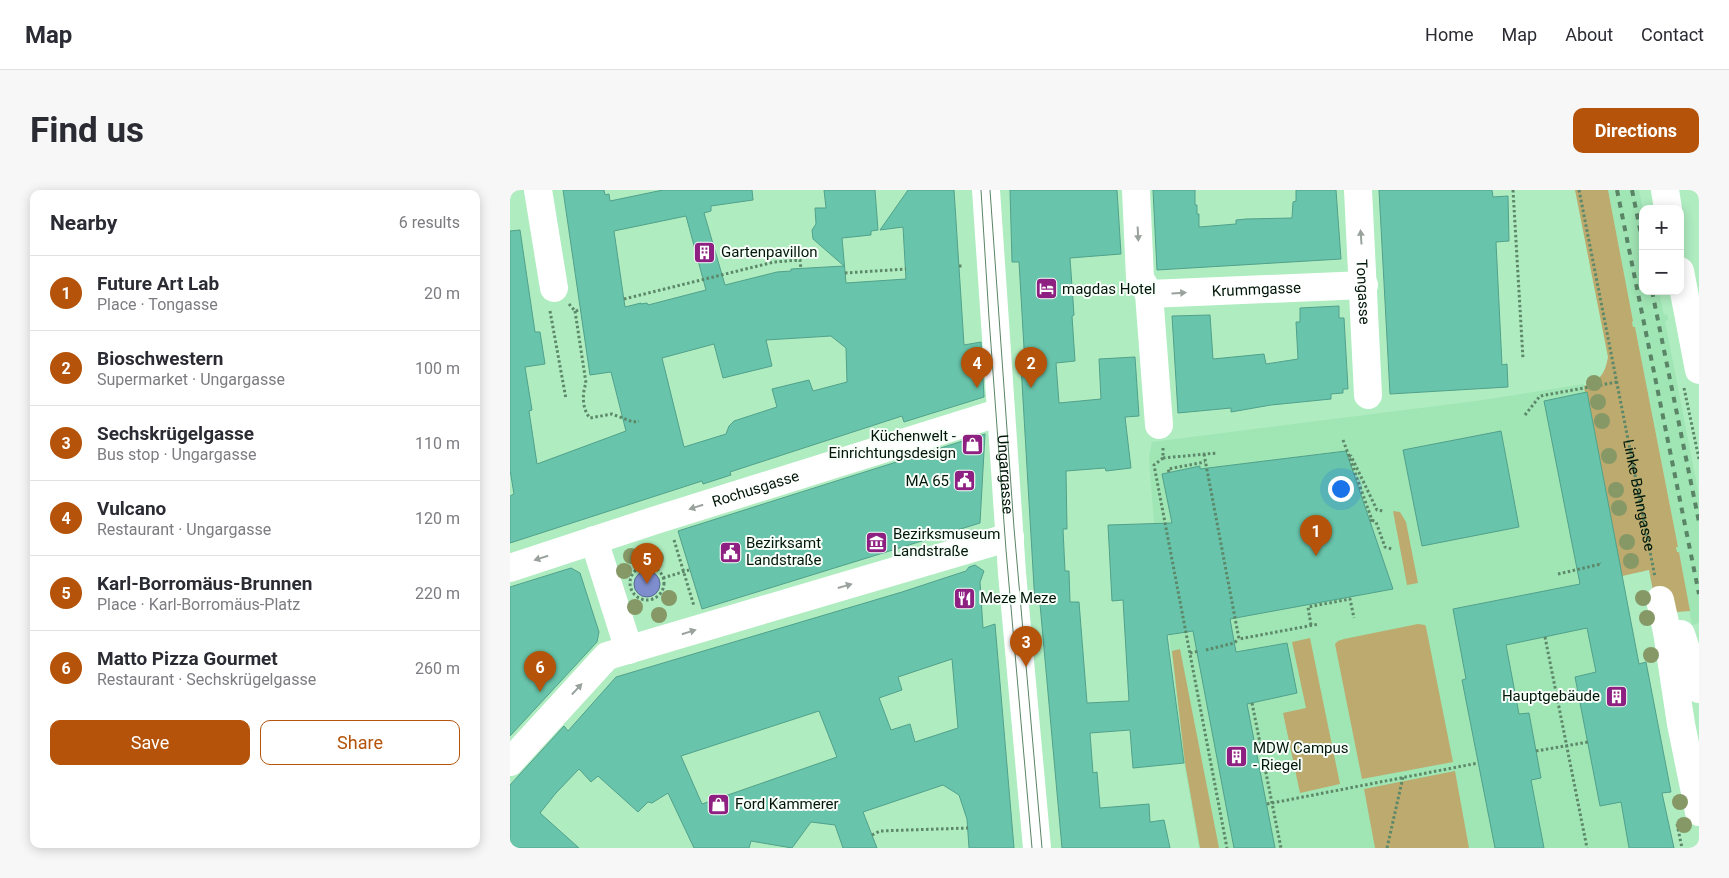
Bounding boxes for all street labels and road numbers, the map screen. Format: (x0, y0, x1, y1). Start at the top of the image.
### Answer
street label: Tongasse (1352, 259, 1374, 325)
street label: Krummgasse (1212, 279, 1301, 300)
street label: Ungargasse (994, 434, 1017, 515)
street label: Linke Bahngasse (1619, 438, 1659, 553)
street label: Rochusgasse (710, 467, 801, 511)

